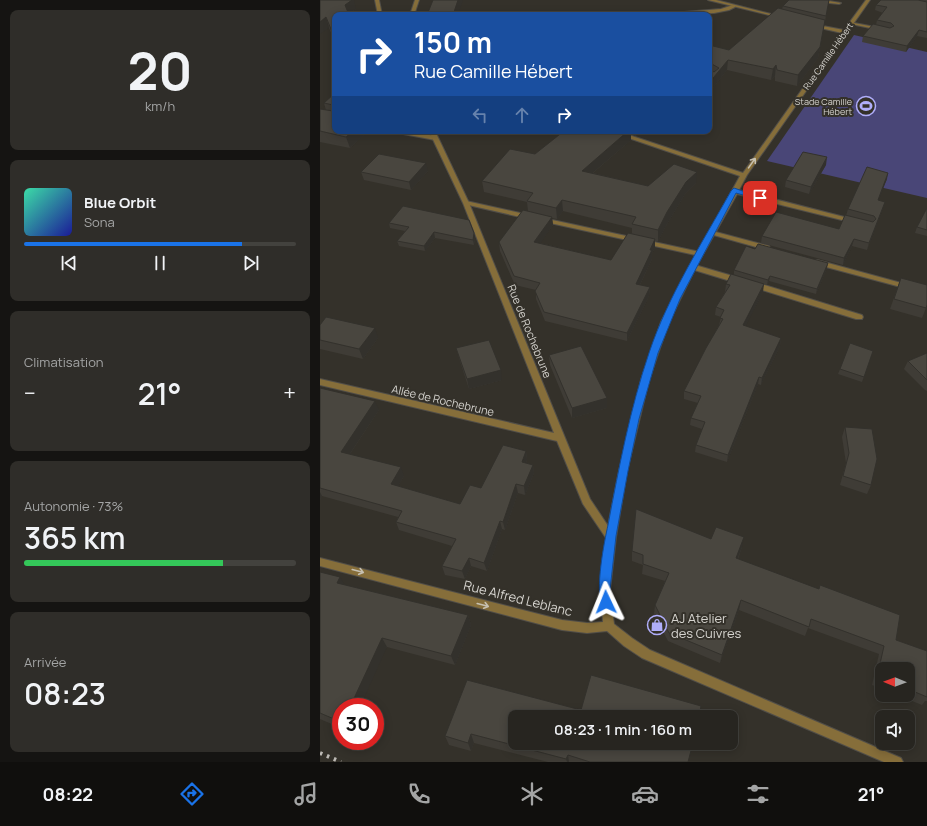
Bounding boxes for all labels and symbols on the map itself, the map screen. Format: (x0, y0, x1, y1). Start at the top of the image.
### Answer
street label: Rue Camille Hébert (800, 19, 856, 92)
place label: Stade Camille Hébert (795, 95, 852, 118)
sports icon: Stade Camille Hébert (855, 95, 877, 117)
one-way arrow (748, 158, 756, 169)
pin (743, 181, 777, 215)
street label: Rue de Rochebrune (504, 282, 556, 381)
street label: Allée de Rochebrune (390, 381, 496, 419)
one-way arrow (351, 568, 364, 576)
street label: Rue Alfred Leblanc (462, 576, 574, 620)
position arrow (585, 581, 627, 623)
one-way arrow (477, 601, 490, 609)
place label: AJ Atelier des Cuivres (671, 609, 742, 642)
shop icon: AJ Atelier des Cuivres (646, 614, 668, 636)
north arrow (875, 662, 915, 702)
speed limit sign: 30 (332, 698, 384, 750)

